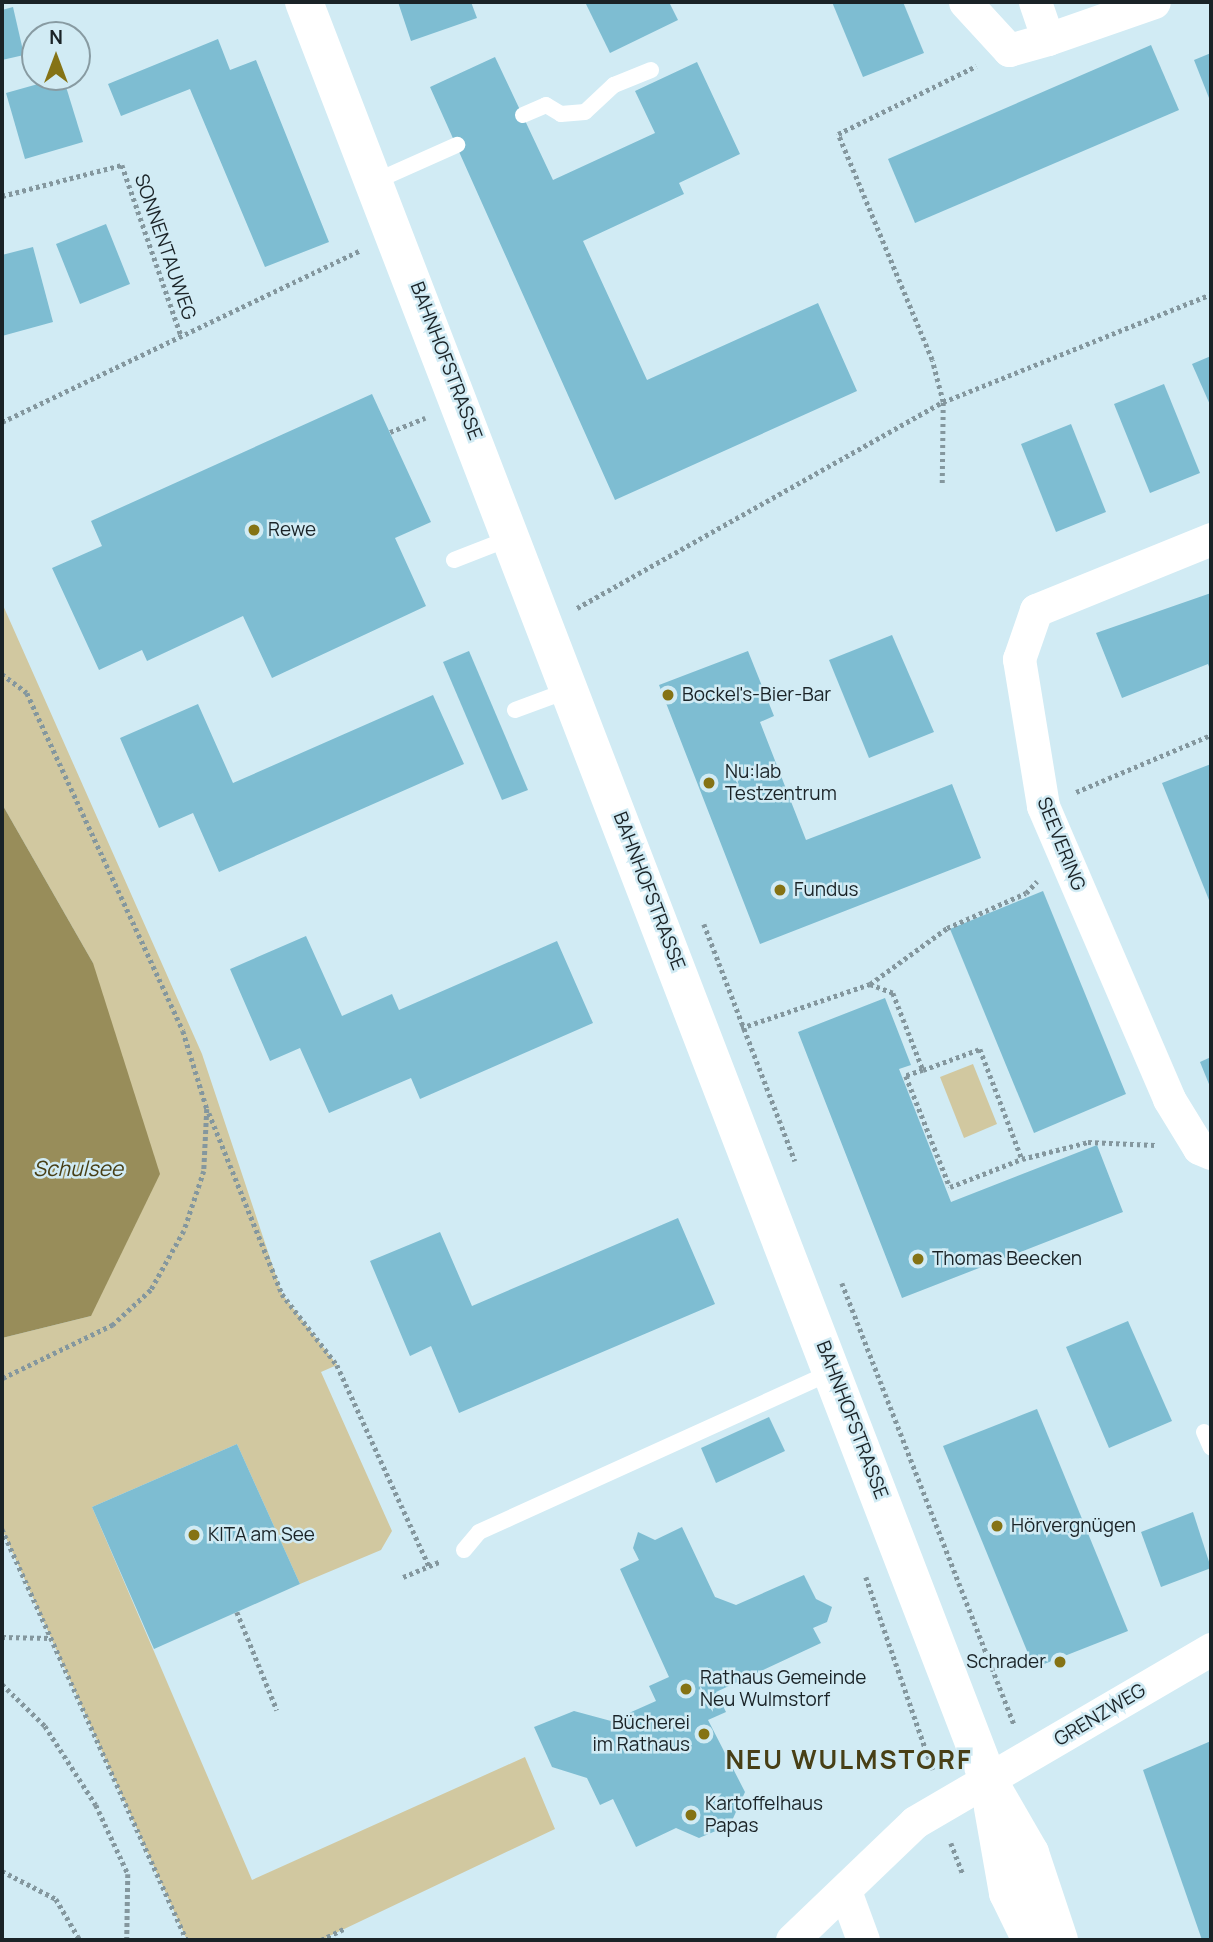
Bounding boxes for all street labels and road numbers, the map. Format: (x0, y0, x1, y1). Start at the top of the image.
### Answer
street label: SONNENTAUWEG (129, 171, 201, 323)
street label: BAHNHOFSTRASSE (405, 279, 487, 443)
street label: SEEVERING (1032, 794, 1090, 894)
street label: BAHNHOFSTRASSE (608, 809, 690, 973)
street label: BAHNHOFSTRASSE (811, 1338, 893, 1502)
street label: GRENZWEG (1050, 1679, 1150, 1751)

